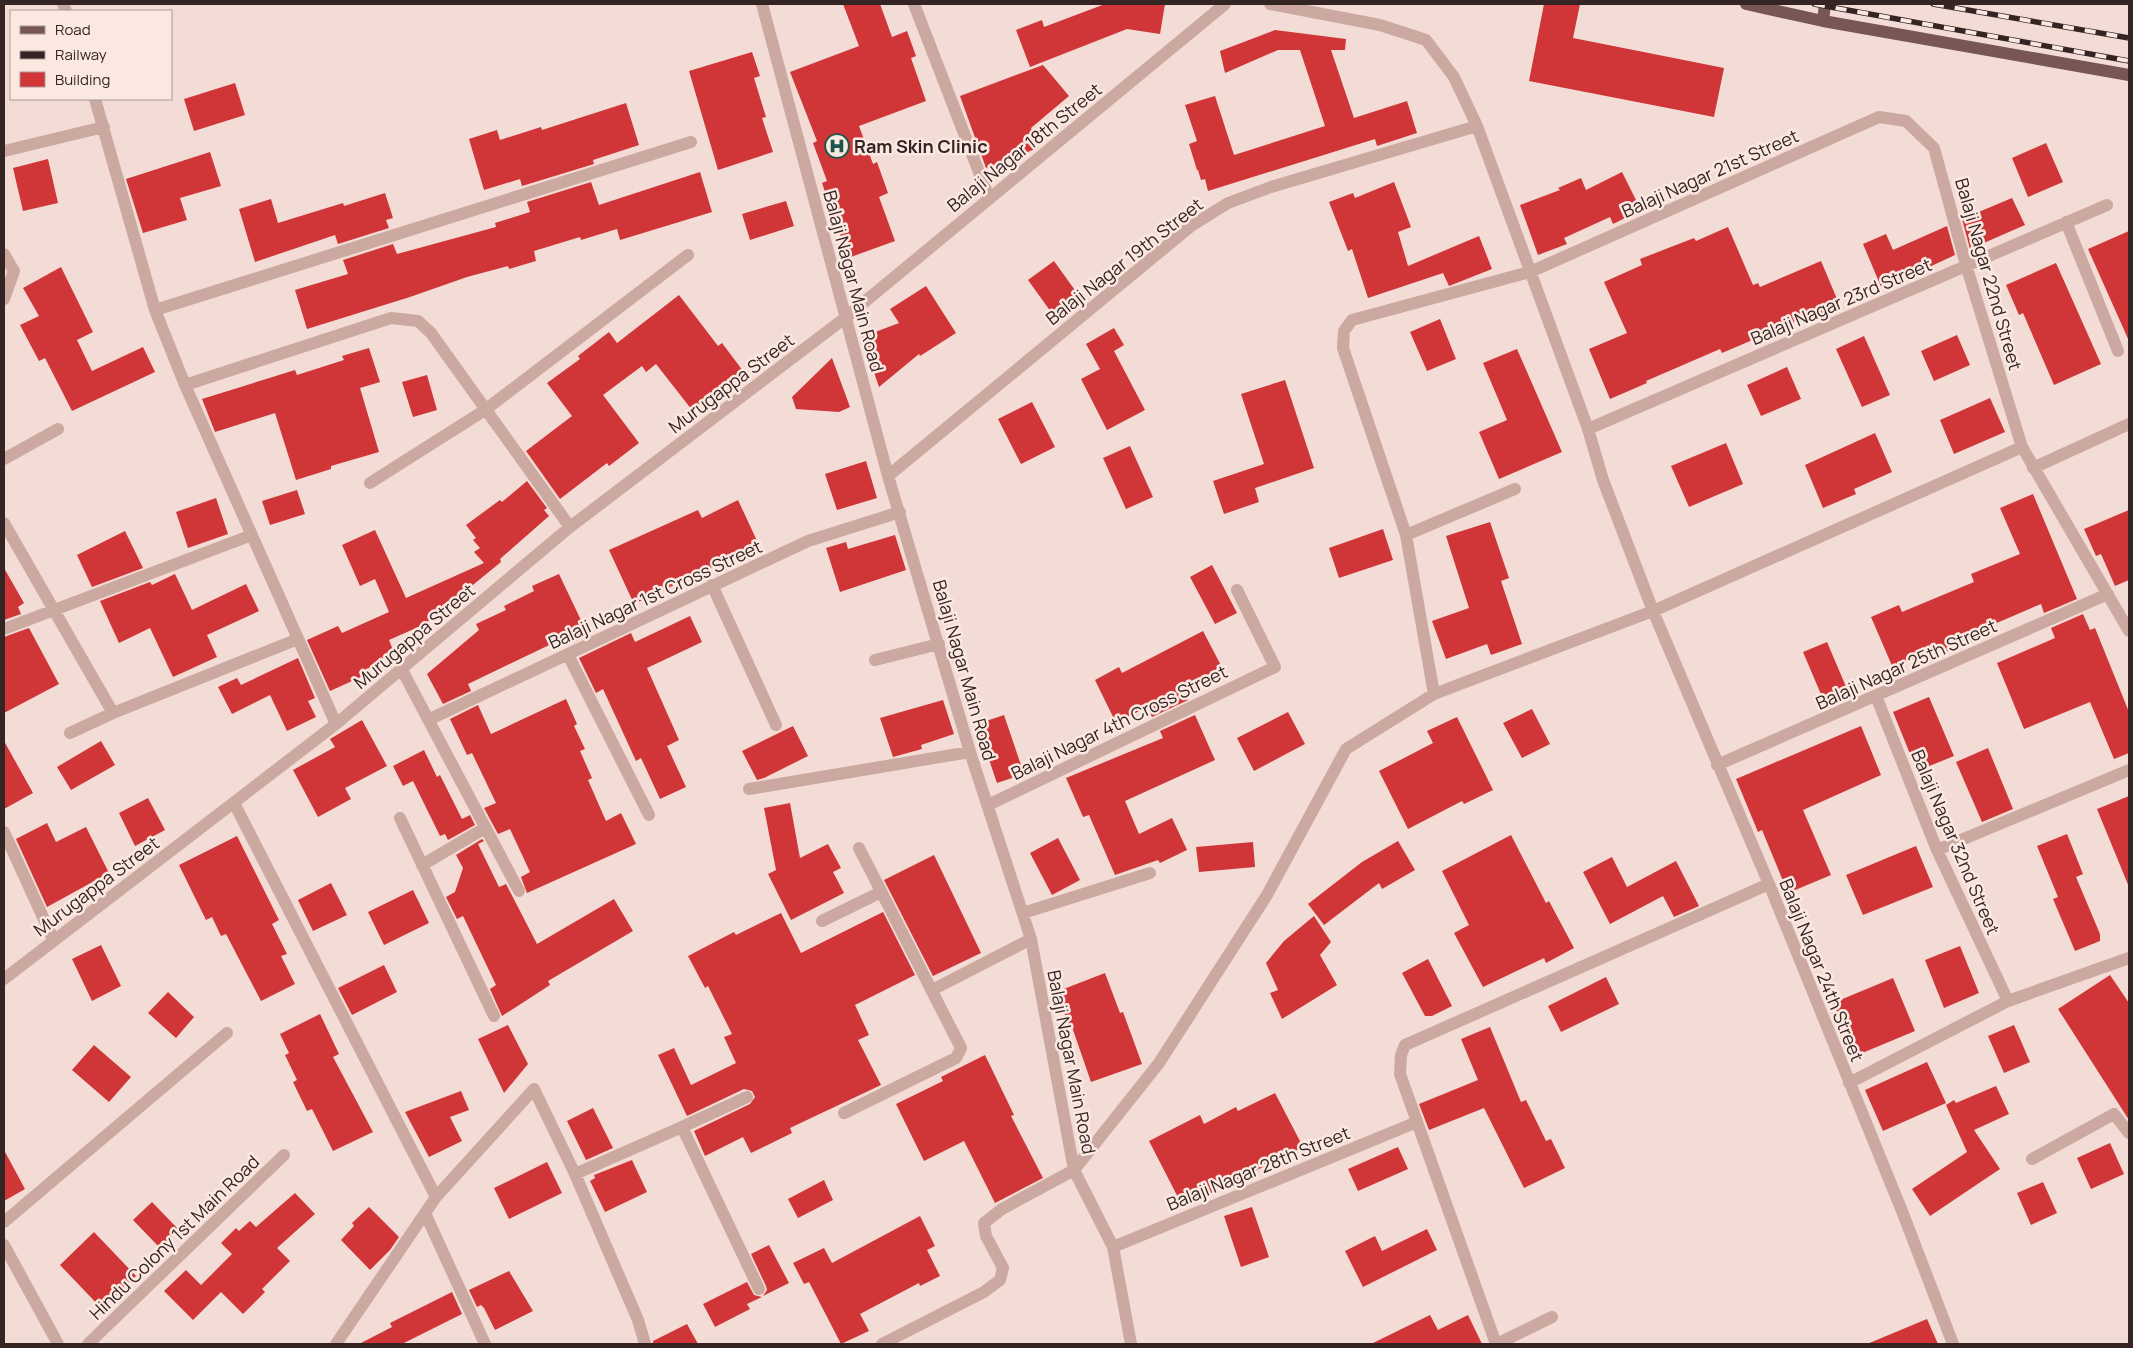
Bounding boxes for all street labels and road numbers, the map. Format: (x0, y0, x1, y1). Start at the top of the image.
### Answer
street label: Balaji Nagar 18th Street (942, 77, 1106, 217)
street label: Balaji Nagar 21st Street (1618, 123, 1802, 223)
street label: Balaji Nagar 22nd Street (1950, 175, 2028, 373)
street label: Balaji Nagar Main Road (818, 188, 890, 374)
street label: Balaji Nagar 19th Street (1041, 192, 1207, 330)
street label: Balaji Nagar 23rd Street (1747, 252, 1935, 350)
street label: Murugappa Street (663, 328, 799, 438)
street label: Balaji Nagar 1st Cross Street (544, 534, 766, 654)
street label: Balaji Nagar Main Road (928, 577, 1002, 763)
street label: Murugappa Street (348, 578, 480, 694)
street label: Balaji Nagar 25th Street (1812, 613, 2000, 715)
street label: Balaji Nagar 4th Cross Street (1007, 659, 1231, 785)
street label: Balaji Nagar 32nd Street (1906, 746, 2006, 938)
street label: Murugappa Street (28, 831, 164, 941)
street label: Balaji Nagar 24th Street (1774, 875, 1870, 1065)
street label: Balaji Nagar Main Road (1042, 968, 1102, 1156)
street label: Balaji Nagar 28th Street (1163, 1120, 1353, 1216)
street label: Hindu Colony 1st Main Road (84, 1149, 264, 1325)

